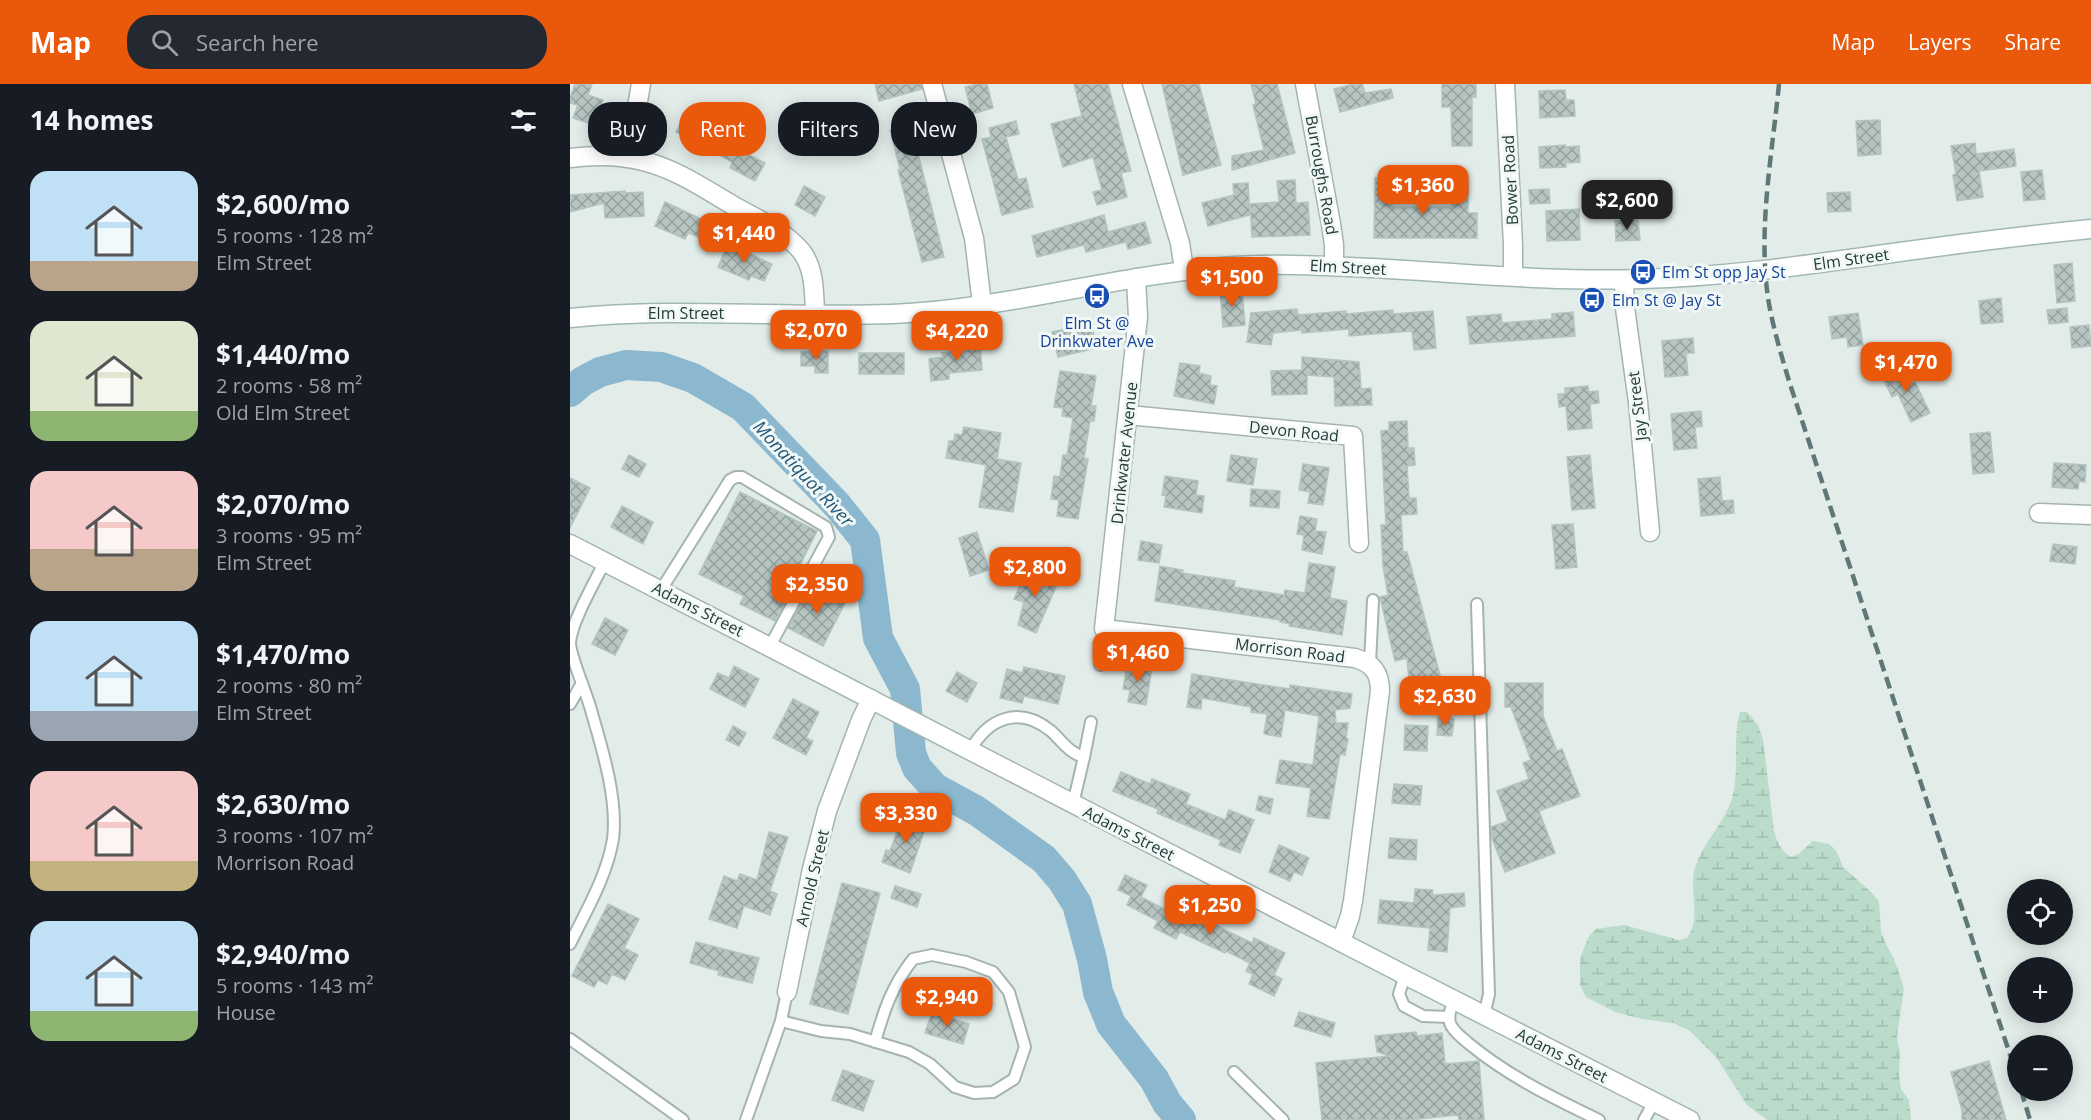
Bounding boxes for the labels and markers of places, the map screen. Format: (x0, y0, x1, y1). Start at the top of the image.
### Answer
pin: $1,360 (1374, 165, 1472, 216)
pin: $2,600 (1578, 180, 1676, 231)
pin: $1,440 (695, 213, 793, 264)
pin: $1,500 (1183, 257, 1281, 308)
bus stop icon: Elm St opp Jay St (1628, 257, 1658, 287)
place label: Elm St opp Jay St (1662, 261, 1786, 283)
bus stop icon: Elm St @ Drinkwater Ave (1082, 281, 1112, 311)
bus stop icon: Elm St @ Jay St (1577, 285, 1607, 315)
place label: Elm St @ Jay St (1612, 289, 1721, 311)
pin: $2,070 (767, 310, 865, 361)
pin: $4,220 (908, 311, 1006, 362)
place label: Elm St @ Drinkwater Ave (1040, 312, 1154, 352)
pin: $1,470 (1857, 342, 1955, 393)
pin: $2,800 (986, 547, 1084, 598)
pin: $2,350 (768, 564, 866, 615)
pin: $1,460 (1089, 632, 1187, 683)
pin: $2,630 (1396, 676, 1494, 727)
pin: $3,330 (857, 793, 955, 844)
pin: $1,250 (1161, 885, 1259, 936)
pin: $2,940 (898, 977, 996, 1028)

